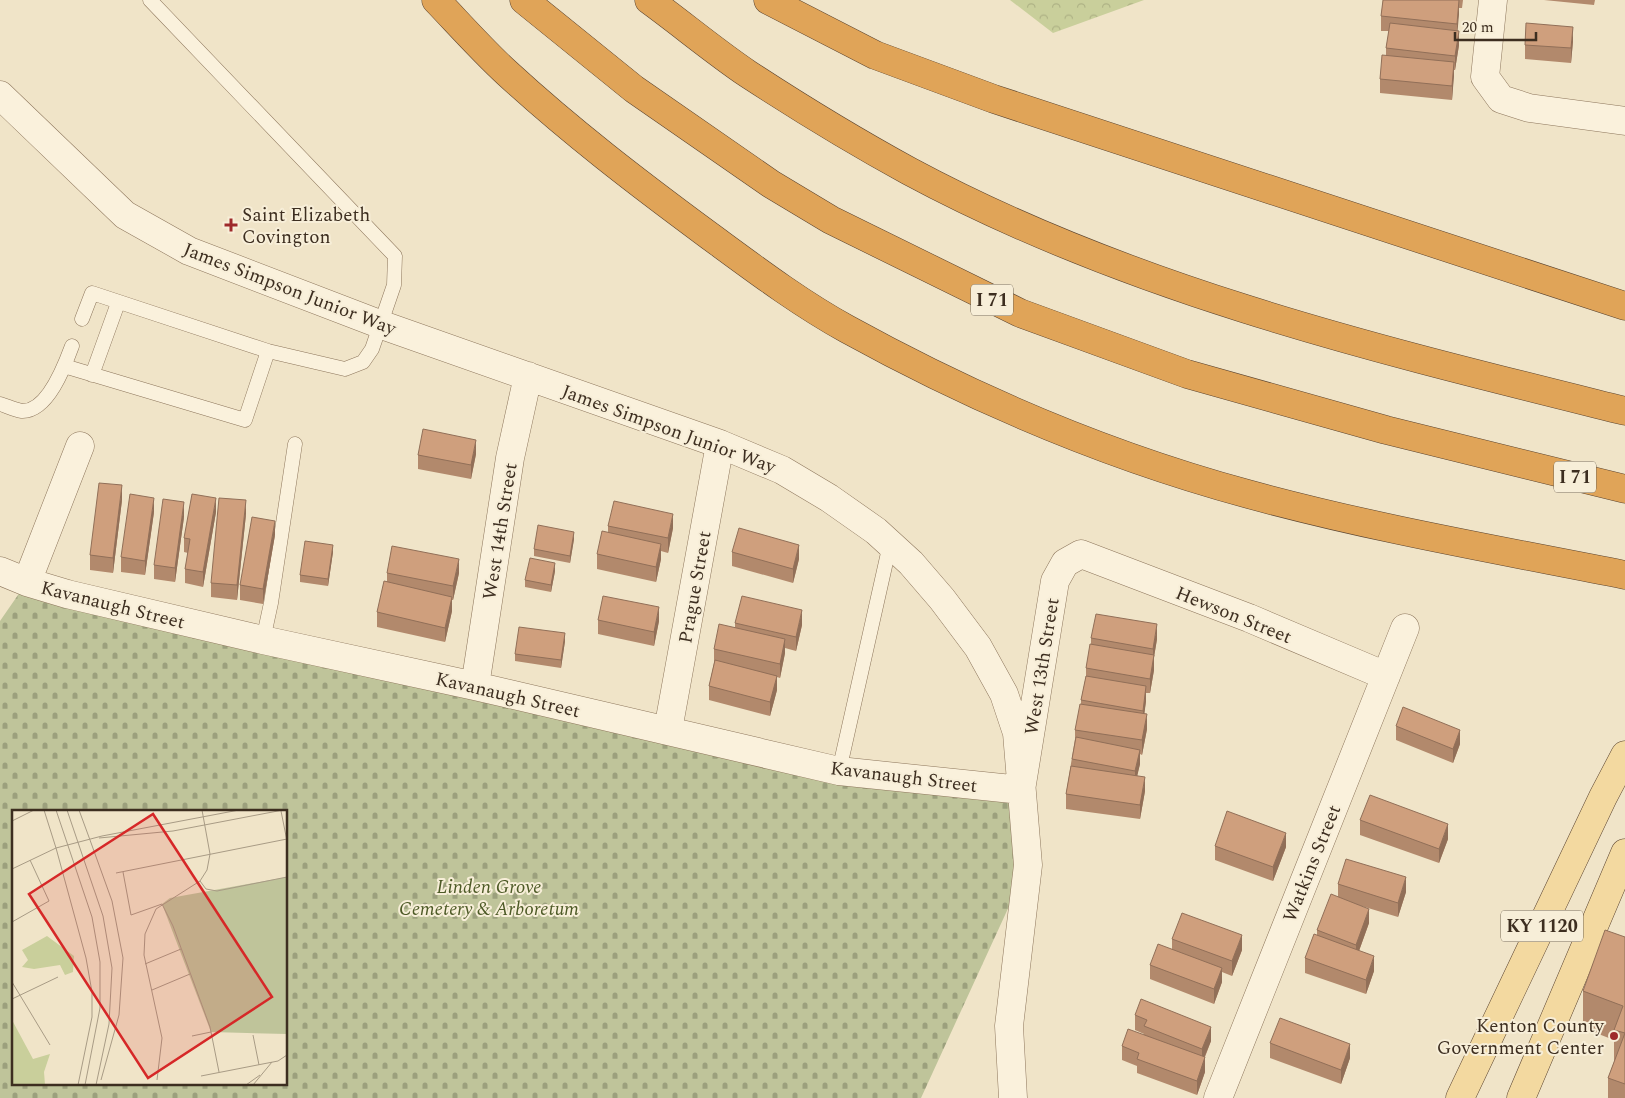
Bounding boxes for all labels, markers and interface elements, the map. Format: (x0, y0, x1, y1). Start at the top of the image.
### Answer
scale bar (1455, 10, 1536, 42)
text: 20 m (1462, 16, 1494, 39)
place label: Saint Elizabeth Covington (242, 201, 370, 252)
marker: Saint Elizabeth Covington (224, 218, 238, 232)
street label: James Simpson Junior Way (179, 235, 401, 344)
road number: I 71 (971, 284, 1013, 316)
street label: James Simpson Junior Way (557, 377, 780, 482)
street label: West 14th Street (475, 460, 526, 602)
road number: I 71 (1554, 462, 1596, 492)
street label: Prague Street (671, 528, 720, 646)
street label: Kavanaugh Street (37, 574, 188, 637)
street label: Hewson Street (1171, 579, 1296, 652)
street label: West 13th Street (1017, 595, 1068, 737)
street label: Kavanaugh Street (432, 665, 583, 726)
street label: Kavanaugh Street (829, 754, 979, 801)
street label: Watkins Street (1276, 800, 1349, 927)
inset map (12, 810, 288, 1086)
park label: Linden Grove Cemetery & Arboretum (399, 873, 579, 924)
road number: KY 1120 (1501, 910, 1583, 941)
place label: Kenton County Government Center (1437, 1012, 1605, 1063)
marker: Kenton County Government Center (1608, 1030, 1620, 1042)

